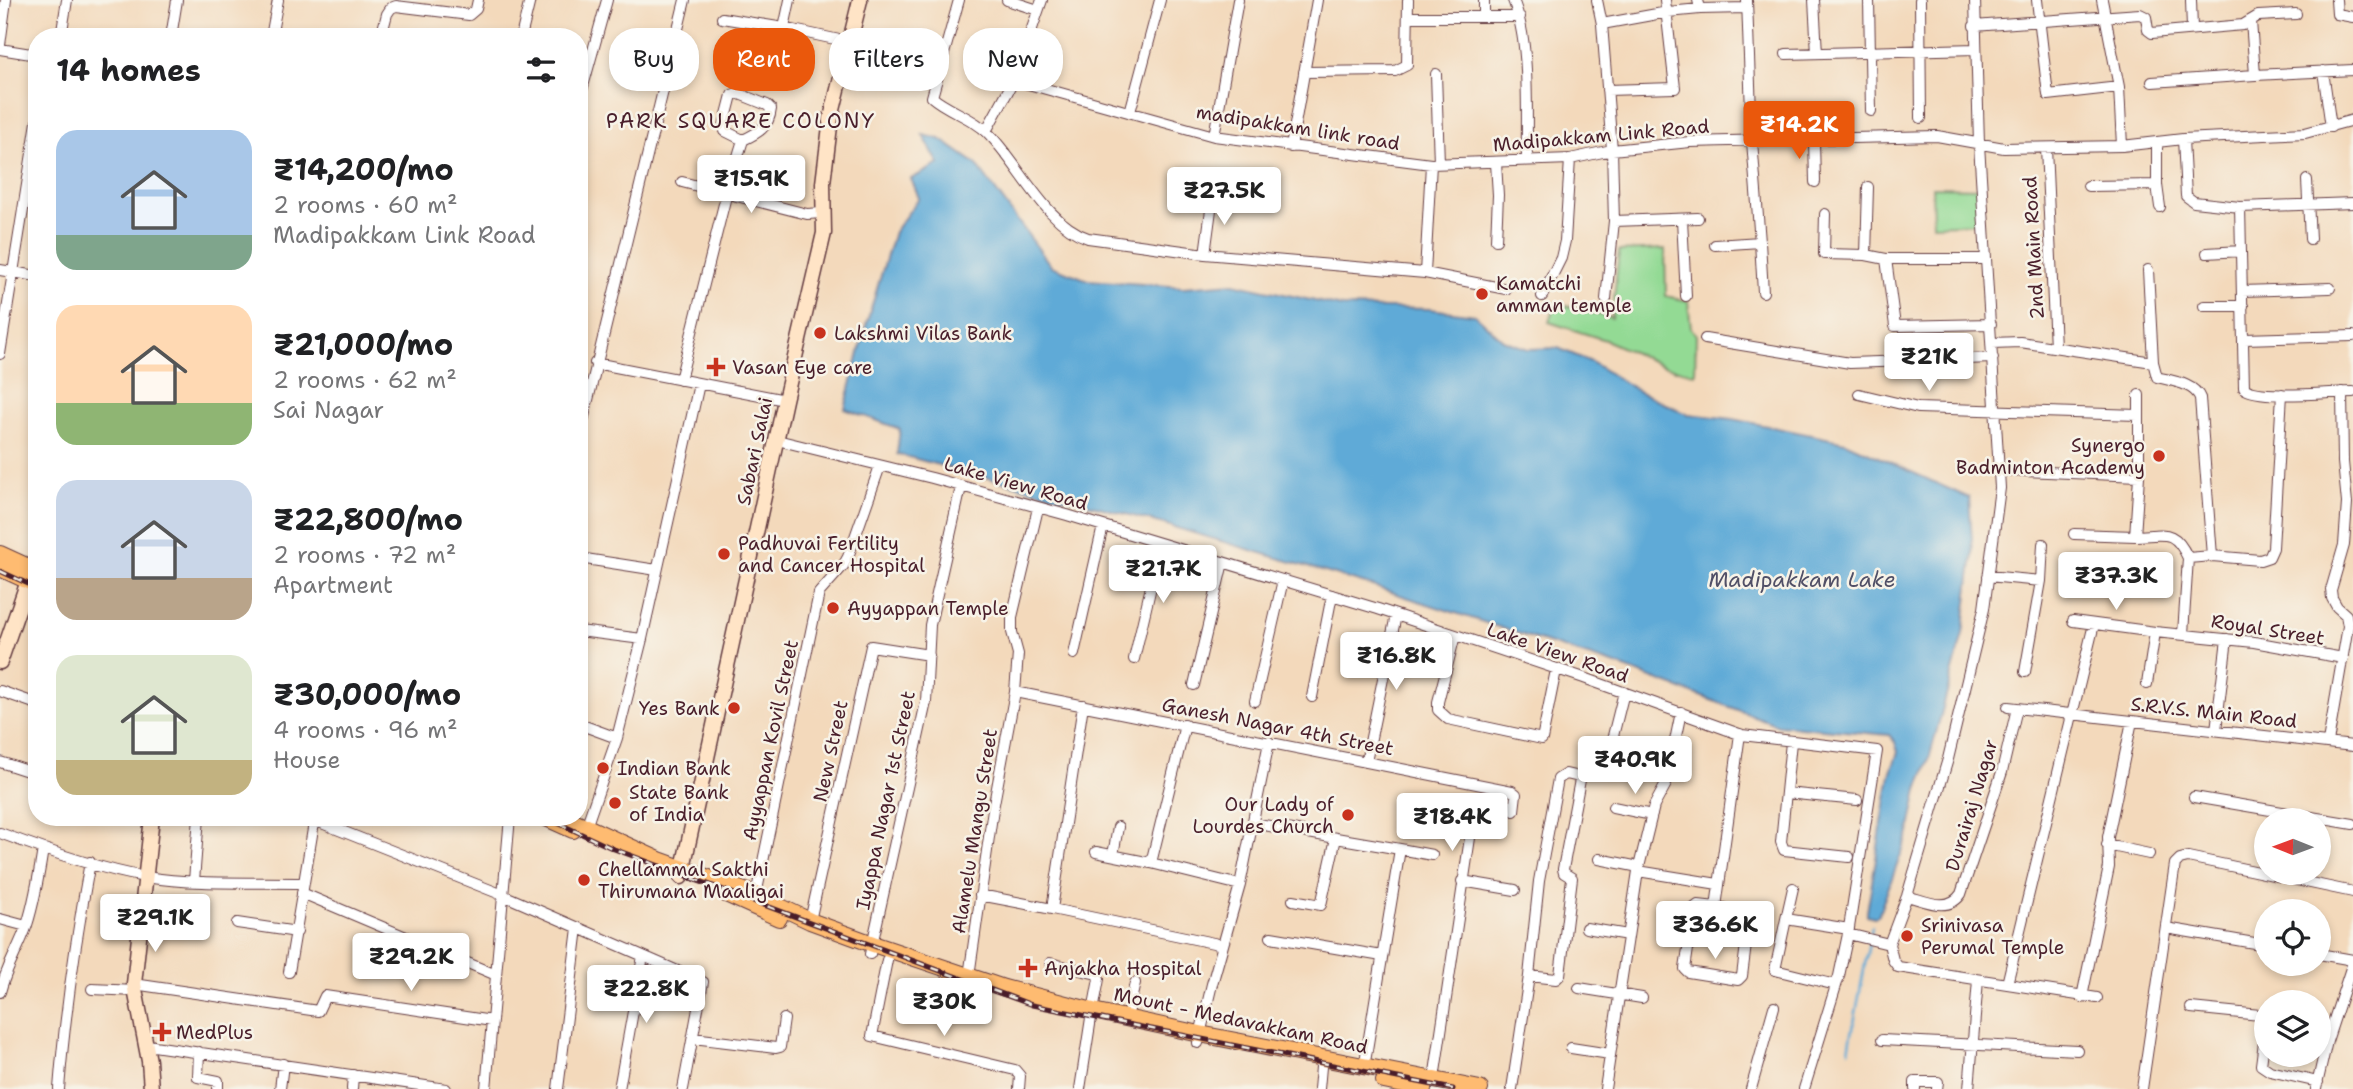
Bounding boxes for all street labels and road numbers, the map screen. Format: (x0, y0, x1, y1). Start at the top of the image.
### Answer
street label: madipakkam link road (1194, 99, 1402, 156)
street label: Madipakkam Link Road (1492, 114, 1710, 157)
street label: 2nd Main Road (2017, 176, 2050, 320)
street label: Sabari Salai (731, 395, 778, 507)
street label: Lake View Road (941, 451, 1091, 516)
street label: Royal Street (2209, 608, 2326, 651)
street label: Lake View Road (1484, 616, 1632, 688)
street label: Ayyappan Kovil Street (737, 637, 804, 843)
street label: Iyappa Nagar 1st Street (850, 688, 921, 912)
street label: S.R.V.S. Main Road (2130, 691, 2298, 734)
street label: Ganesh Nagar 4th Street (1160, 692, 1396, 761)
street label: New Street (807, 698, 853, 804)
street label: Alamelu Mangu Street (946, 727, 1003, 935)
street label: Durairaj Nagar (1940, 736, 2003, 874)
street label: Mount - Medavakkam Road (1112, 981, 1370, 1060)

